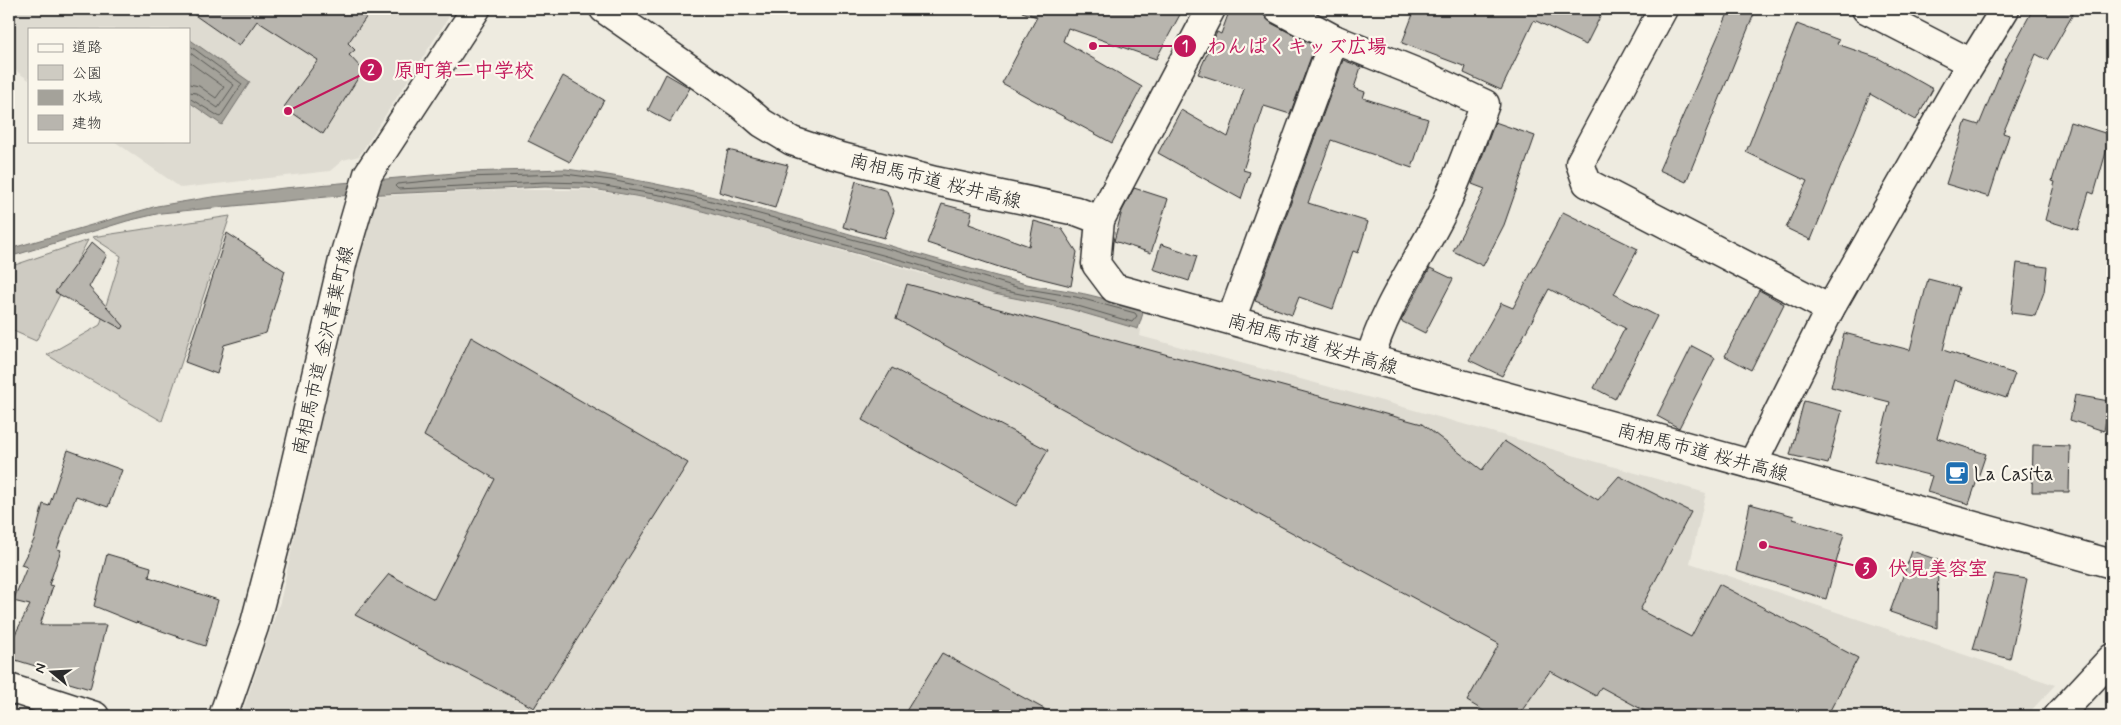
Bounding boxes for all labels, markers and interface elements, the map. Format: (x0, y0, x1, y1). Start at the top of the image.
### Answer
legend (28, 28, 190, 142)
callout: わんぱくキッズ広場 (1172, 28, 1397, 63)
text: わんぱくキッズ広場 (1207, 34, 1387, 61)
text: 1 (1182, 37, 1188, 57)
text: 道路 (72, 38, 102, 58)
callout: 原町第二中学校 (359, 52, 544, 87)
text: 原町第二中学校 (394, 58, 534, 85)
text: 2 (367, 61, 375, 81)
text: 公園 (72, 64, 102, 84)
text: 水域 (72, 88, 102, 108)
text: 建物 (72, 114, 102, 134)
street label: 南相馬市道 桜井高線 (847, 148, 1024, 215)
street label: 南相馬市道 金沢青葉町線 (287, 243, 360, 457)
street label: 南相馬市道 桜井高線 (1224, 308, 1401, 381)
street label: 南相馬市道 桜井高線 (1614, 418, 1791, 487)
cafe icon: La Casita (1944, 460, 1970, 486)
place label: La Casita (1974, 462, 2053, 487)
callout: 伏見美容室 (1853, 551, 1998, 586)
text: 伏見美容室 (1888, 556, 1988, 583)
text: 3 (1863, 560, 1870, 580)
north arrow (28, 648, 78, 698)
text: N (31, 661, 51, 676)

